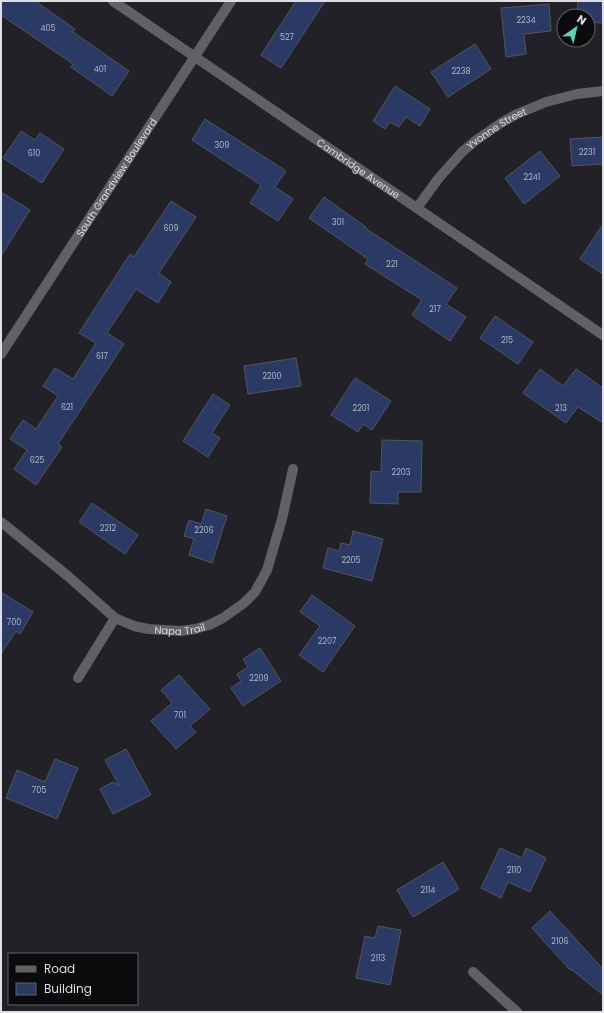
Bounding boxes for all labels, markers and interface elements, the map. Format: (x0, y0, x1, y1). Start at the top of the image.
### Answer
north arrow (556, 8, 596, 48)
text: N (574, 11, 589, 29)
house number: 2234 (517, 15, 535, 26)
house number: 405 (40, 23, 56, 34)
house number: 527 (280, 32, 295, 43)
house number: 401 (94, 64, 106, 75)
house number: 2238 (452, 66, 470, 77)
street label: Yvonne Street (463, 103, 529, 153)
street label: South Grandview Boulevard (72, 115, 160, 239)
street label: Cambridge Avenue (314, 135, 403, 202)
house number: 309 (215, 140, 229, 151)
house number: 2231 (579, 147, 595, 158)
house number: 610 (28, 148, 40, 159)
house number: 2241 (524, 172, 540, 183)
house number: 301 (332, 217, 344, 228)
house number: 609 (163, 223, 179, 234)
house number: 221 (386, 259, 398, 270)
house number: 217 (429, 304, 441, 315)
house number: 215 (501, 335, 513, 346)
house number: 617 (96, 351, 109, 362)
house number: 2200 (262, 371, 282, 382)
house number: 621 (61, 402, 73, 413)
house number: 2201 (353, 403, 369, 414)
house number: 213 (555, 403, 567, 414)
house number: 625 (30, 455, 44, 466)
house number: 2203 (392, 467, 411, 478)
house number: 2212 (100, 523, 117, 534)
house number: 2206 (194, 525, 214, 536)
house number: 2205 (341, 555, 361, 566)
house number: 700 (7, 617, 21, 628)
street label: Napa Trail (154, 619, 207, 639)
house number: 2207 (318, 636, 337, 647)
house number: 2209 (249, 673, 269, 684)
house number: 701 (174, 710, 186, 721)
house number: 705 (32, 785, 46, 796)
house number: 2110 (507, 865, 521, 876)
house number: 2114 (421, 885, 435, 896)
house number: 2106 (551, 936, 569, 947)
legend (8, 953, 138, 1005)
house number: 2113 (371, 953, 386, 964)
text: Road (44, 960, 75, 977)
text: Building (44, 980, 92, 997)

